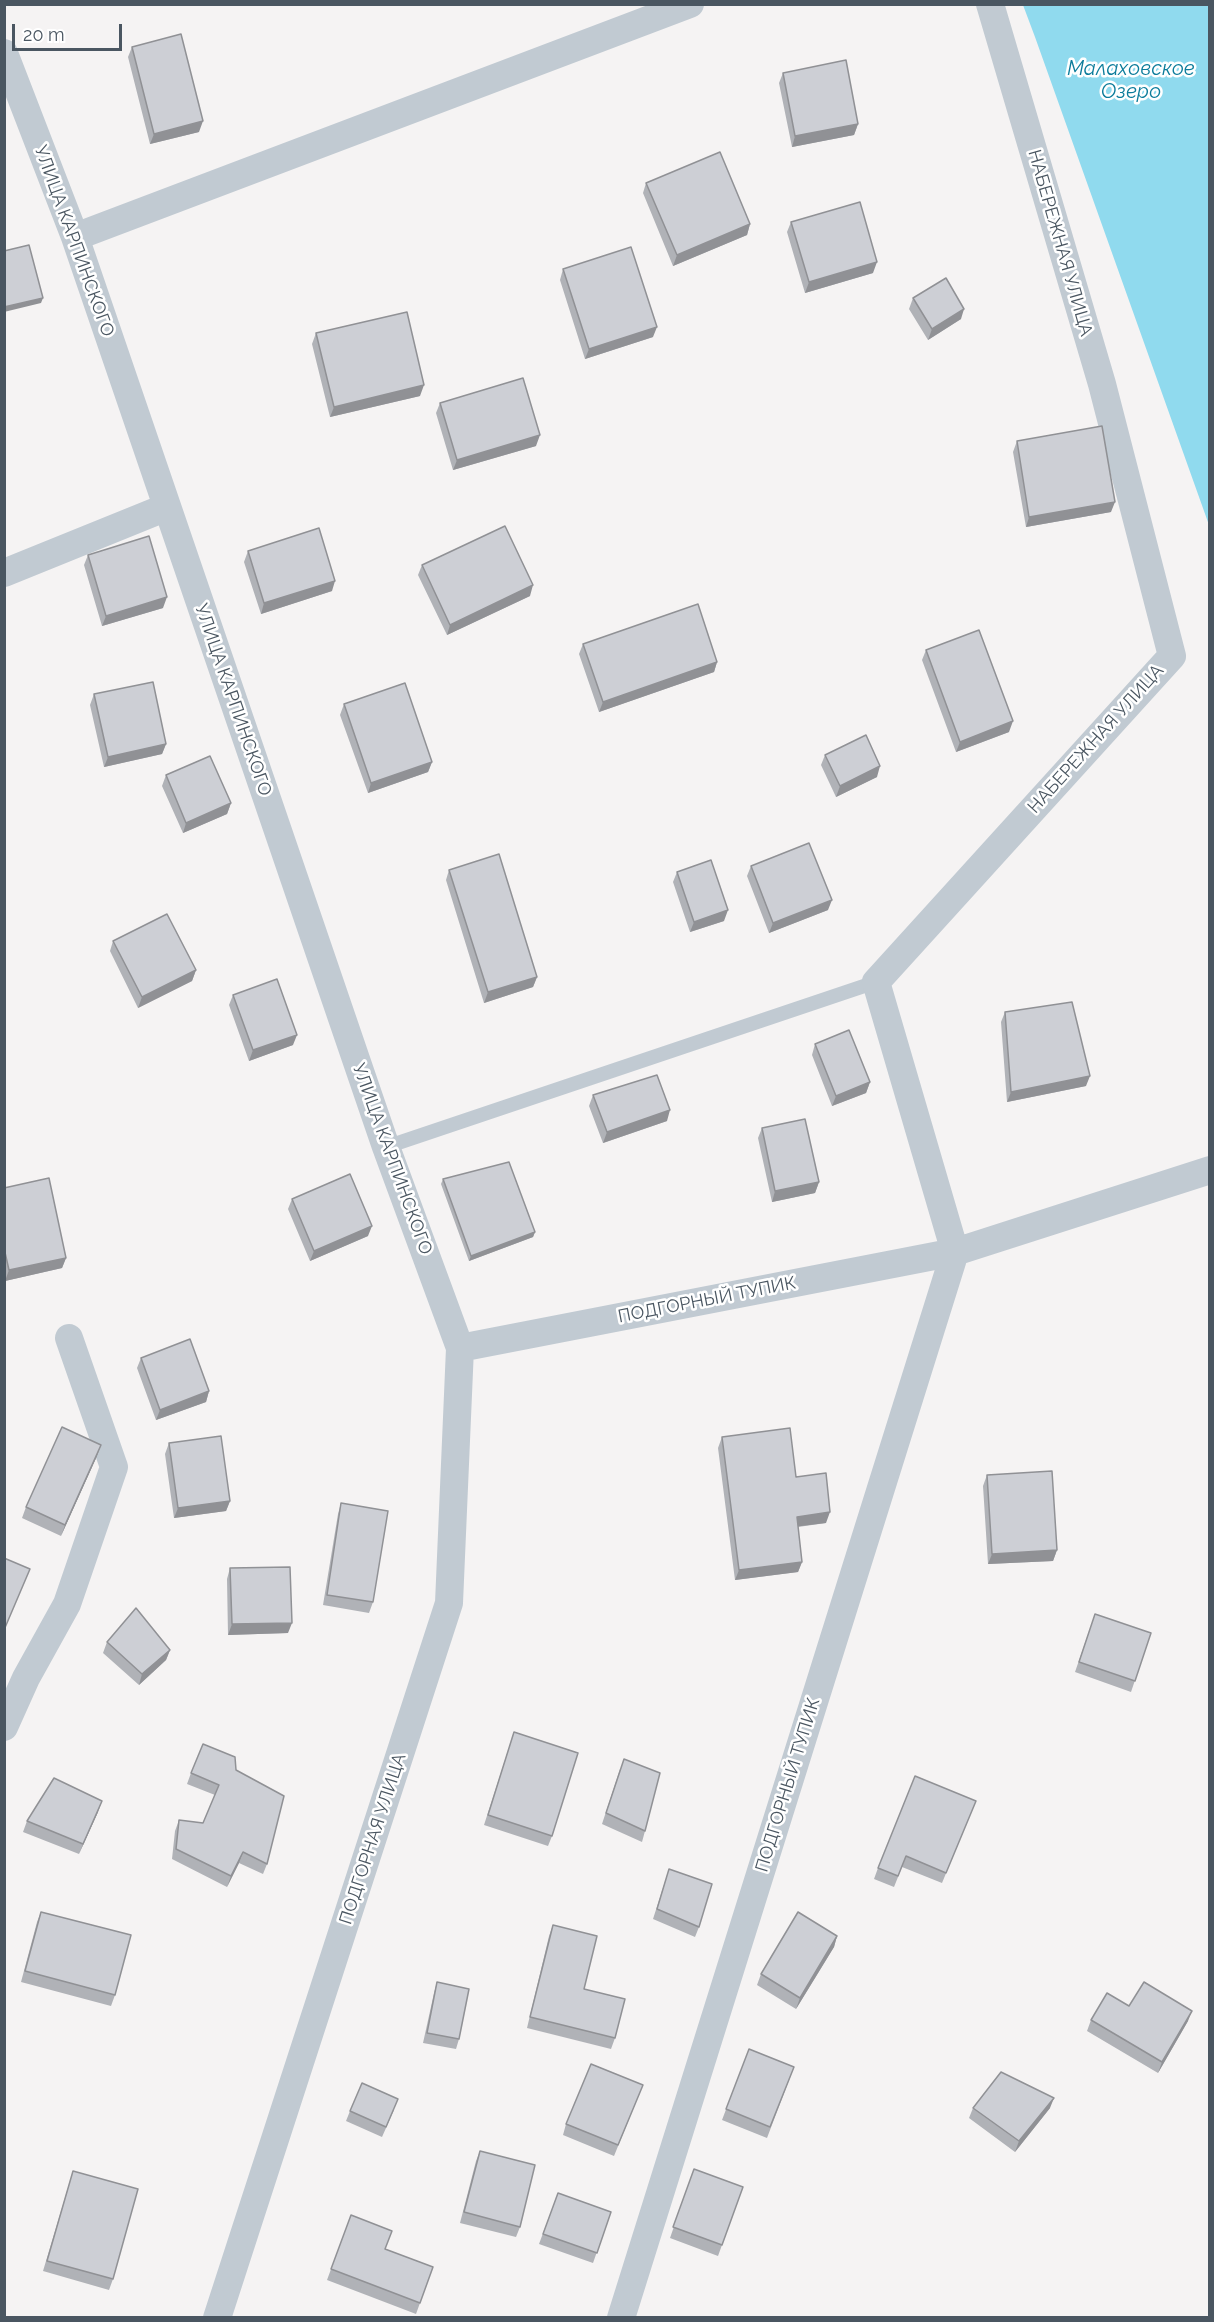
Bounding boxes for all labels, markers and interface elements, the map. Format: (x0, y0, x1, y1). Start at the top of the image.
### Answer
scale bar (15, 12, 124, 50)
text: 20 m (23, 24, 65, 45)
water label: Малаховское Озеро (1067, 57, 1195, 104)
street label: УЛИЦА КАРПИНСКОГО (29, 143, 119, 339)
street label: НАБЕРЕЖНАЯ УЛИЦА (1023, 147, 1097, 339)
street label: УЛИЦА КАРПИНСКОГО (190, 601, 276, 799)
street label: НАБЕРЕЖНАЯ УЛИЦА (1023, 660, 1169, 818)
street label: УЛИЦА КАРПИНСКОГО (347, 1061, 437, 1257)
street label: ПОДГОРНЫЙ ТУПИК (616, 1272, 798, 1328)
street label: ПОДГОРНЫЙ ТУПИК (751, 1695, 825, 1875)
street label: ПОДГОРНАЯ УЛИЦА (335, 1751, 411, 1927)

